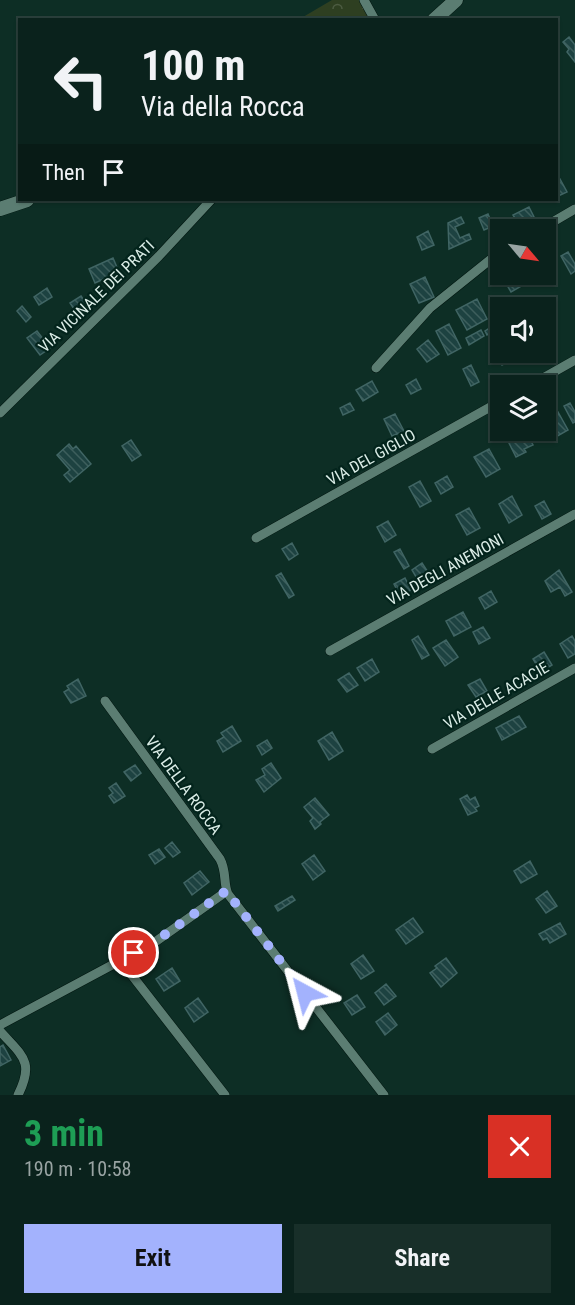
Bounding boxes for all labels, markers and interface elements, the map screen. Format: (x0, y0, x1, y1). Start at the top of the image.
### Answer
text: 100 m (141, 41, 246, 90)
icon: left (42, 42, 120, 120)
text: Via della Rocca (141, 91, 305, 123)
icon: arrive (97, 156, 130, 189)
text: Then (42, 160, 85, 185)
north arrow (490, 219, 556, 285)
map controls (490, 219, 556, 441)
street label: VIA VICINALE DEI PRATI (35, 236, 158, 356)
button: sound (490, 297, 556, 363)
button: layers (490, 375, 556, 441)
street label: VIA DEL GIGLIO (324, 425, 419, 490)
street label: VIA DEGLI ANEMONI (384, 529, 507, 609)
street label: VIA DELLE ACACIE (440, 658, 552, 733)
street label: VIA DELLA ROCCA (142, 732, 226, 838)
pin (108, 927, 159, 978)
icon: arrive (117, 936, 150, 969)
position arrow (273, 961, 337, 1025)
text: 3 min (24, 1113, 104, 1155)
button: close (488, 1115, 551, 1178)
text: 190 m · 10:58 (24, 1157, 131, 1181)
button: Exit (24, 1224, 282, 1293)
button: Share (294, 1224, 551, 1293)

